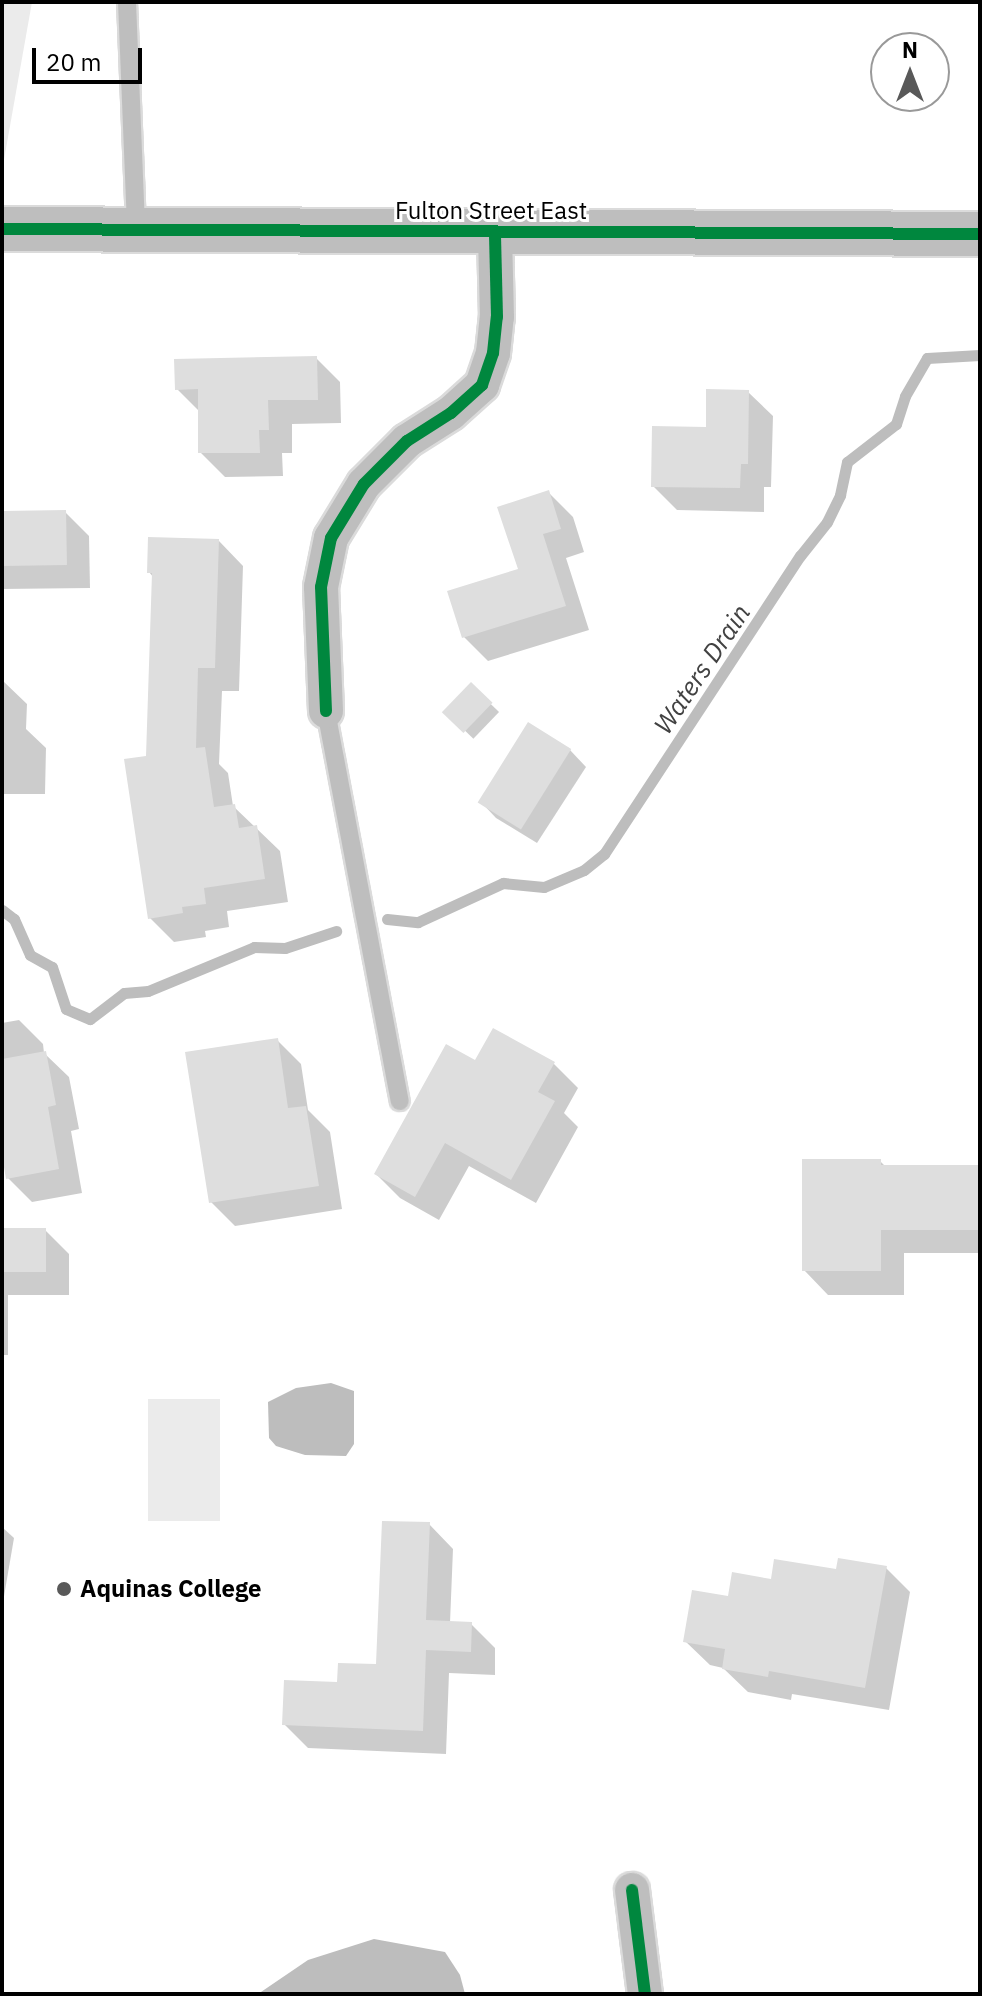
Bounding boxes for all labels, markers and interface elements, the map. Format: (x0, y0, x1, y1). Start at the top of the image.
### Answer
scale bar (36, 32, 146, 82)
north arrow (870, 32, 950, 112)
text: N (902, 35, 918, 64)
text: 20 m (46, 46, 101, 78)
street label: Fulton Street East (395, 197, 587, 225)
water label: Waters Drain (647, 598, 757, 740)
place label: Aquinas College (80, 1575, 262, 1603)
marker: Aquinas College (55, 1580, 73, 1598)

